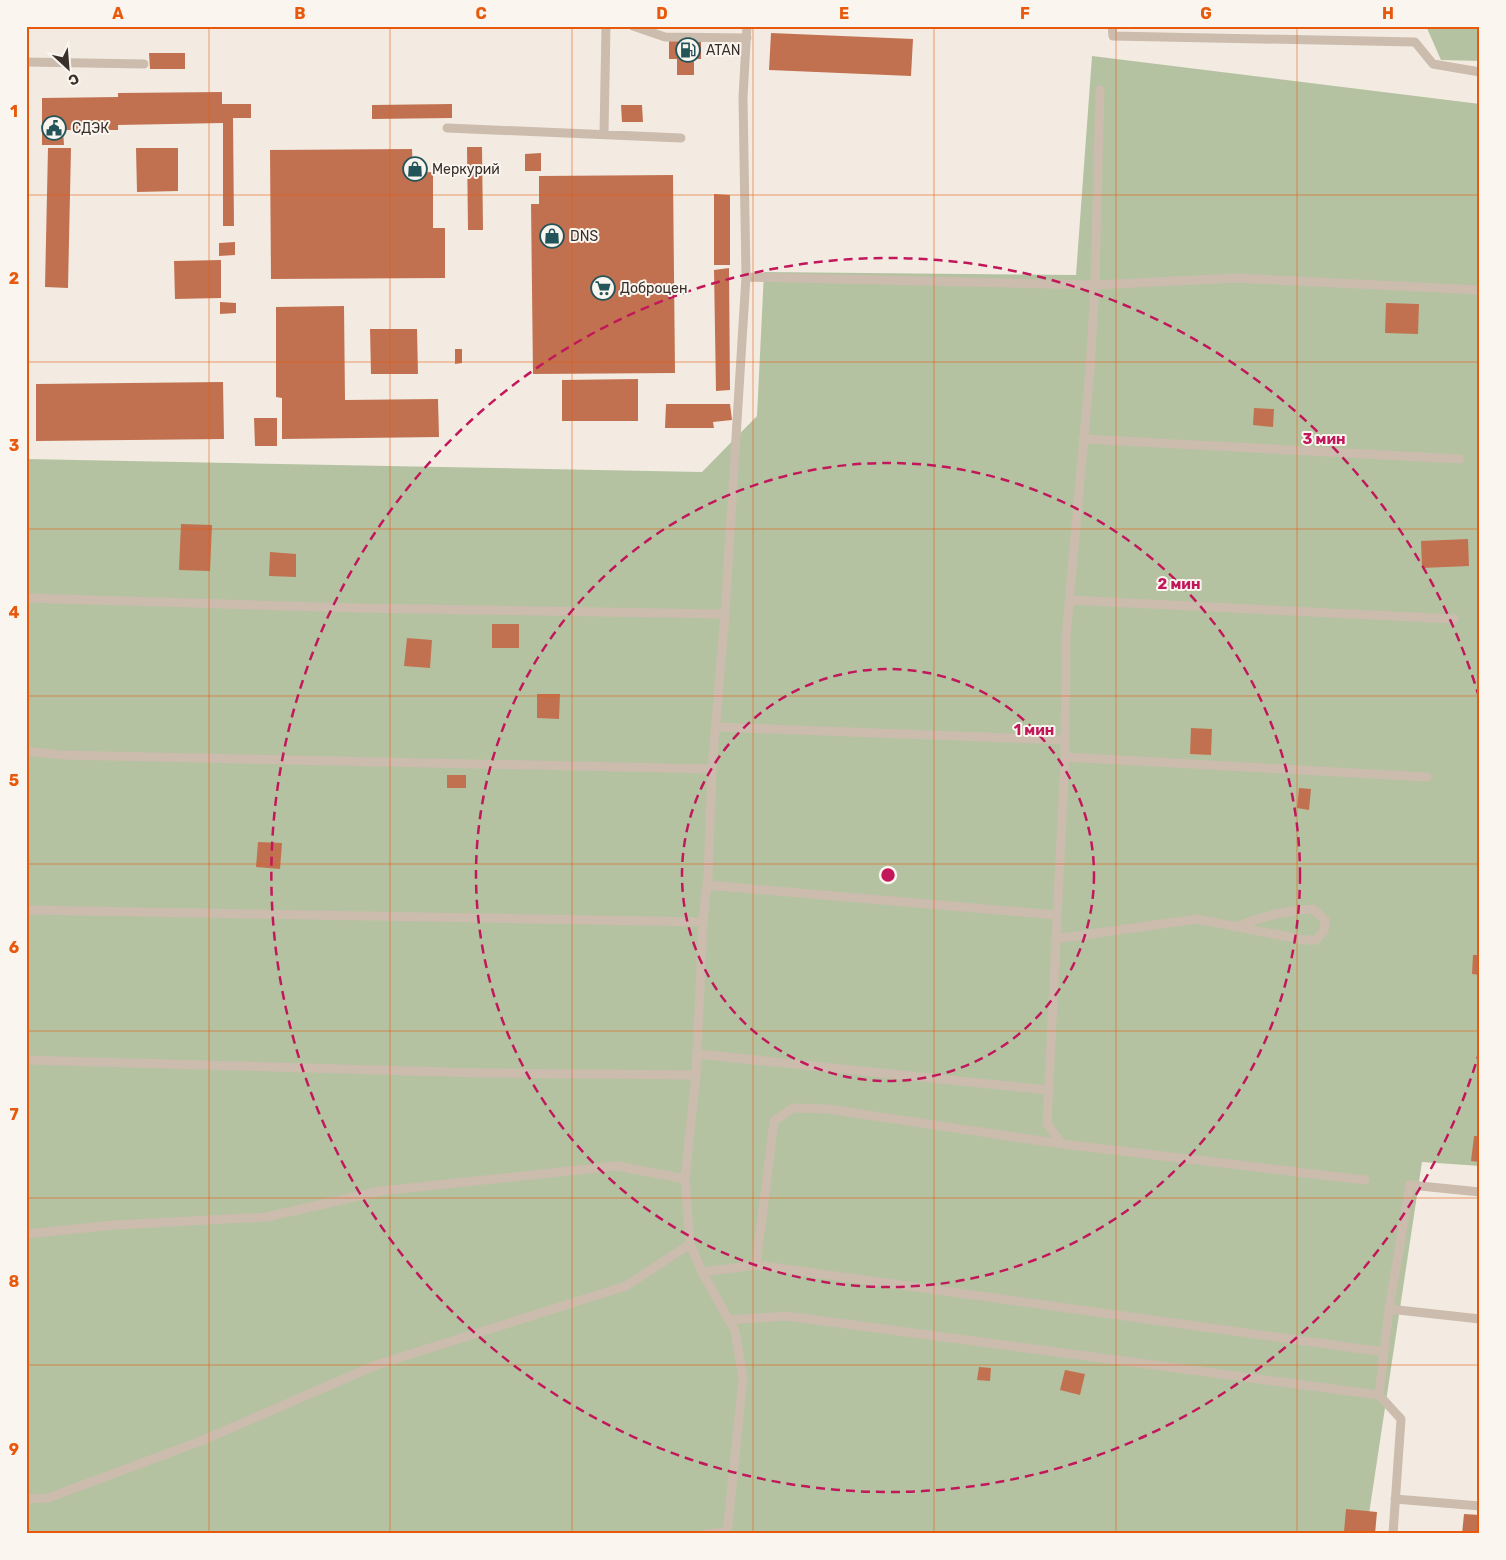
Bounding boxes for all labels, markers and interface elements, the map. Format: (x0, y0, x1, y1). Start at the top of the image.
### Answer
text: A (112, 4, 124, 23)
text: B (294, 4, 306, 23)
text: C (475, 4, 487, 23)
text: D (656, 4, 668, 23)
text: E (839, 4, 849, 23)
text: F (1020, 4, 1030, 23)
text: G (1200, 4, 1212, 23)
text: H (1382, 4, 1394, 23)
fuel station icon: ATAN (675, 37, 701, 63)
north arrow (42, 42, 92, 92)
place label: ATAN (706, 42, 741, 59)
text: С (65, 69, 82, 89)
text: 1 (10, 102, 18, 121)
public building icon: СДЭК (41, 115, 67, 141)
place label: СДЭК (72, 120, 109, 137)
shop icon: Меркурий (402, 156, 428, 182)
place label: Меркурий (432, 161, 500, 178)
shop icon: DNS (539, 223, 565, 249)
place label: DNS (570, 228, 598, 245)
text: 2 (9, 269, 19, 288)
supermarket icon: Доброцен (590, 275, 616, 301)
place label: Доброцен (620, 280, 687, 297)
text: 3 мин (1302, 430, 1346, 448)
text: 3 (9, 436, 19, 455)
text: 2 мин (1158, 575, 1200, 593)
text: 4 (9, 603, 20, 622)
text: 1 мин (1014, 721, 1054, 739)
text: 5 (9, 771, 19, 790)
centre of rings (879, 866, 897, 884)
text: 6 (9, 938, 19, 957)
text: 7 (9, 1105, 19, 1124)
text: 8 (9, 1272, 20, 1291)
text: 9 (9, 1440, 19, 1459)

